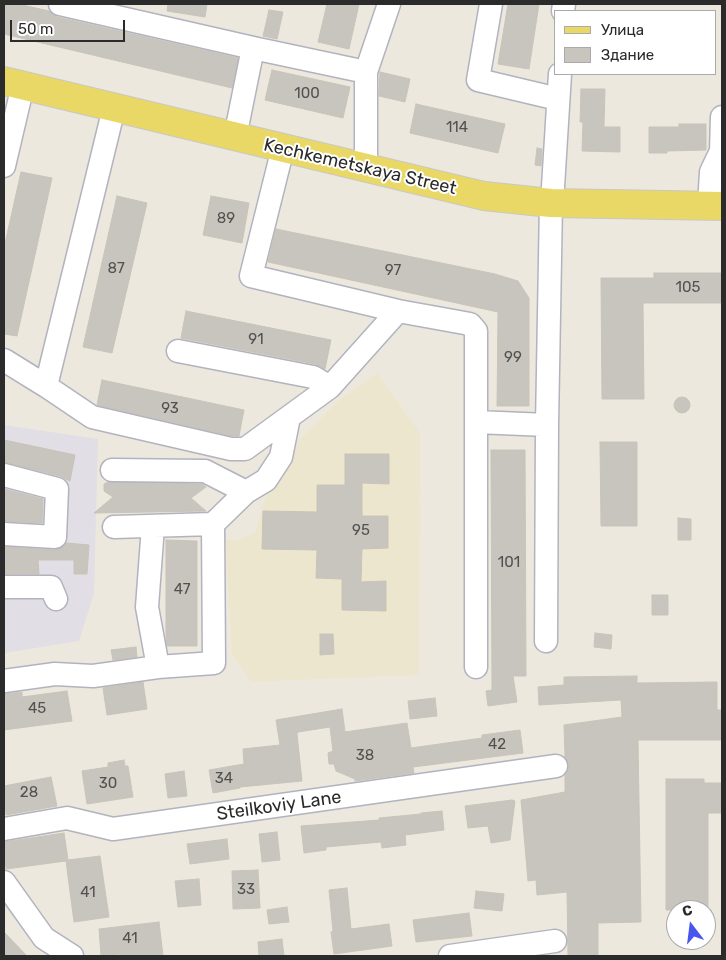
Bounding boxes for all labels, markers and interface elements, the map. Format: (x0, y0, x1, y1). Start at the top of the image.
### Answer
scale bar (12, 10, 128, 42)
legend (554, 10, 716, 75)
text: 50 m (18, 20, 53, 38)
text: Улица (601, 21, 644, 39)
text: Здание (601, 46, 654, 64)
house number: 100 (294, 85, 320, 103)
house number: 114 (446, 119, 468, 137)
street label: Kechkemetskaya Street (261, 134, 459, 200)
house number: 89 (217, 210, 235, 228)
house number: 87 (107, 260, 125, 278)
house number: 97 (385, 262, 401, 280)
house number: 105 (676, 279, 700, 297)
house number: 91 (248, 331, 264, 349)
house number: 99 (504, 349, 522, 367)
house number: 93 (161, 400, 179, 418)
house number: 95 (352, 522, 370, 540)
house number: 101 (498, 554, 520, 572)
house number: 47 (174, 581, 190, 599)
house number: 45 (28, 700, 46, 718)
house number: 42 (488, 736, 506, 754)
house number: 38 (356, 747, 374, 765)
house number: 34 (215, 770, 233, 788)
house number: 30 (99, 775, 117, 793)
house number: 28 (20, 784, 38, 802)
street label: Steilkoviy Lane (215, 787, 343, 825)
house number: 33 (237, 881, 255, 899)
house number: 41 (80, 884, 96, 902)
north arrow (666, 900, 716, 950)
text: С (680, 902, 694, 920)
house number: 41 (122, 930, 138, 948)

